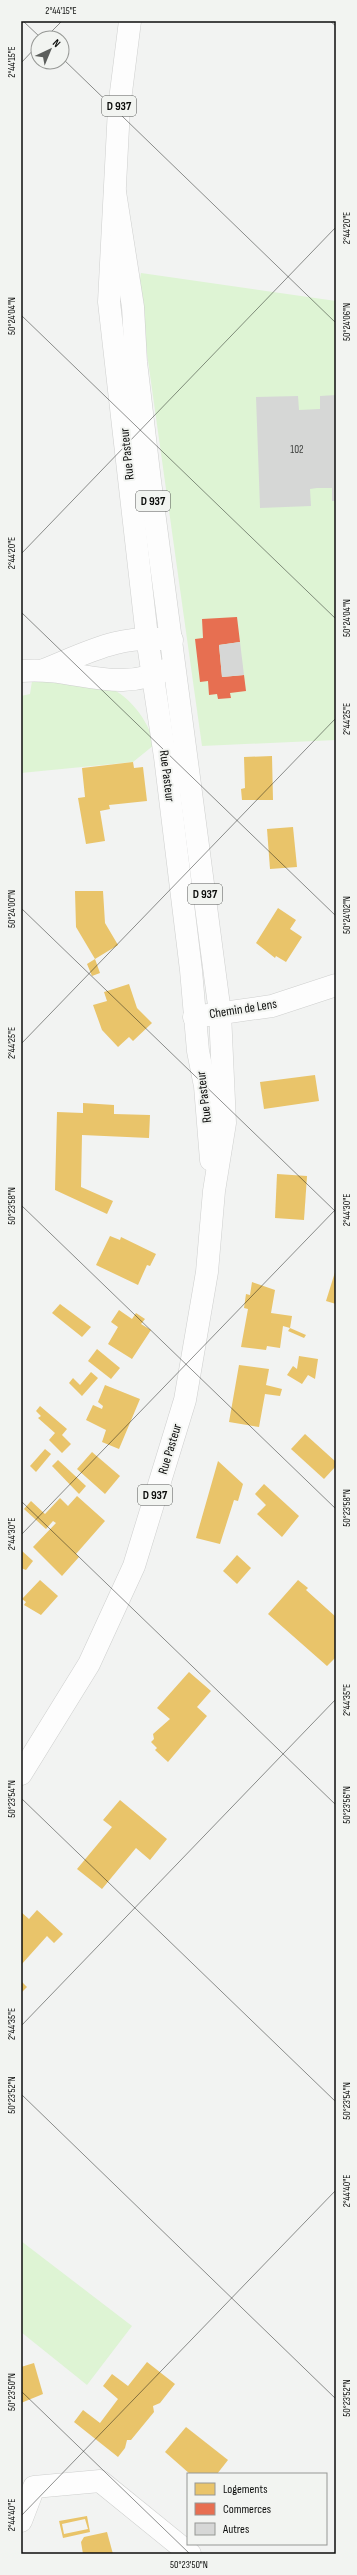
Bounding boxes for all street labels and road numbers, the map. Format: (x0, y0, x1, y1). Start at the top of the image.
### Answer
road number: D 937 (102, 96, 136, 116)
street label: Rue Pasteur (116, 427, 138, 481)
road number: D 937 (136, 491, 170, 511)
street label: Rue Pasteur (156, 749, 178, 803)
road number: D 937 (188, 884, 222, 904)
street label: Chemin de Lens (208, 996, 278, 1022)
street label: Rue Pasteur (193, 1070, 215, 1124)
street label: Rue Pasteur (155, 1422, 185, 1476)
road number: D 937 (138, 1485, 172, 1505)

